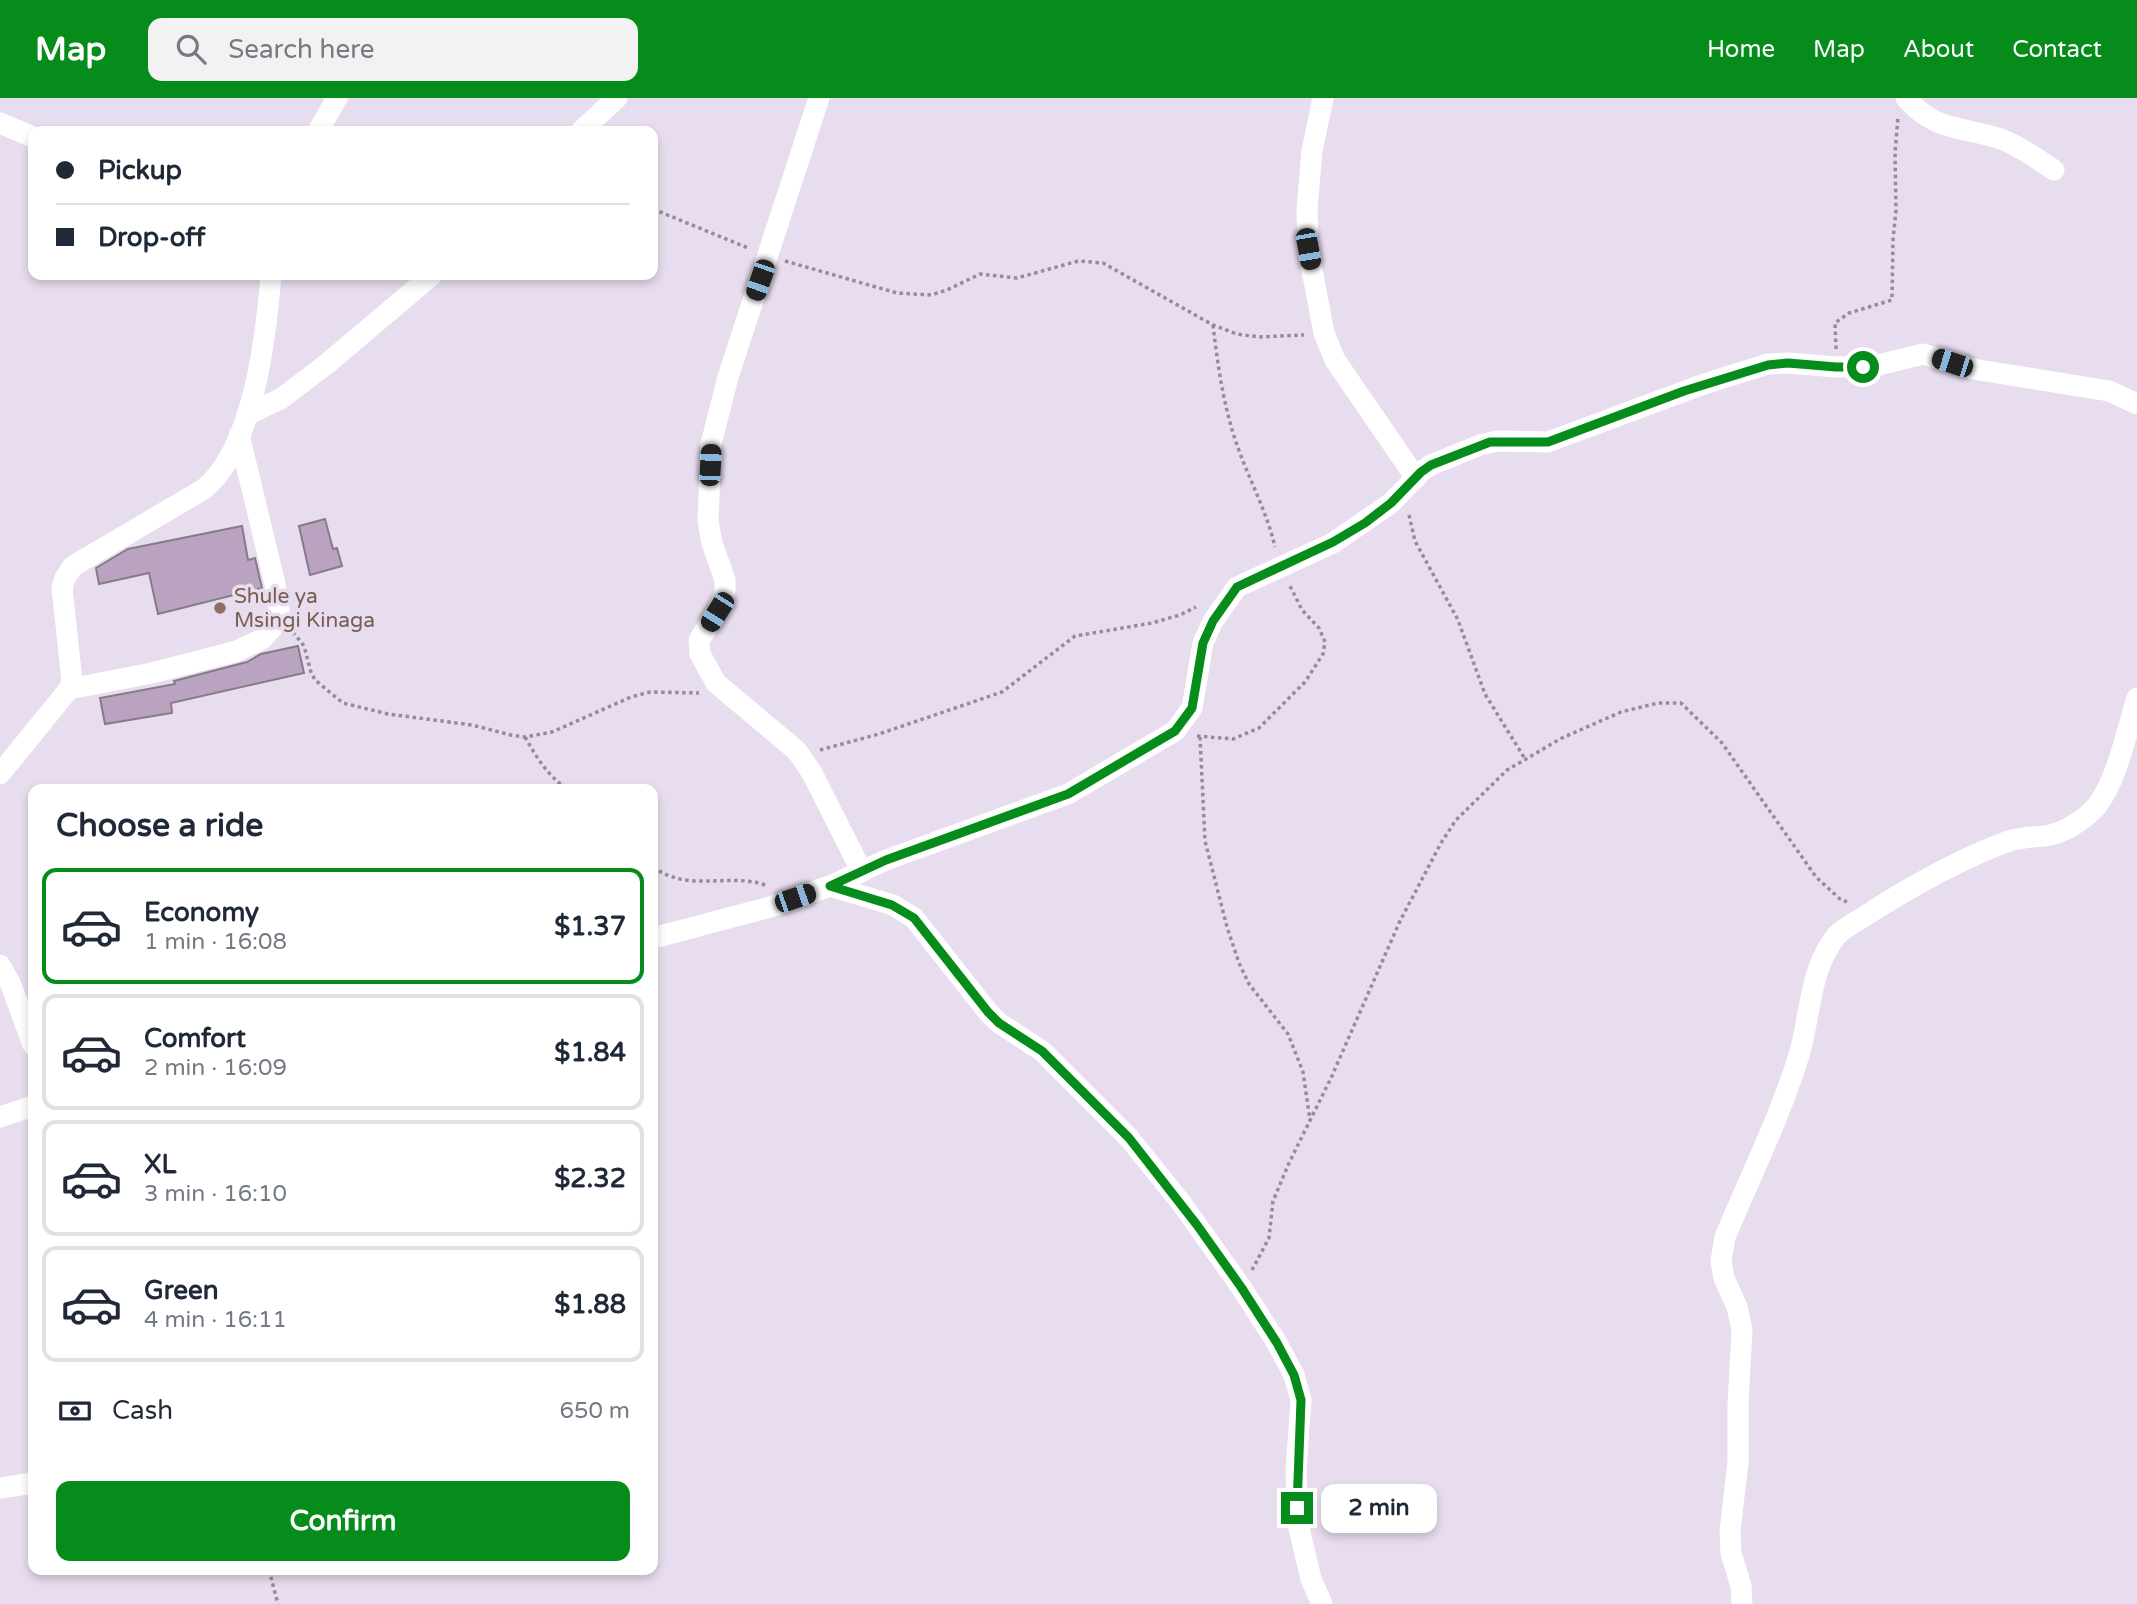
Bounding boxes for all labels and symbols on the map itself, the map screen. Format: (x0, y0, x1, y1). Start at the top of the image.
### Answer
car (1295, 226, 1322, 272)
car (744, 257, 777, 303)
car (1929, 347, 1976, 379)
route start (1847, 351, 1879, 383)
car (699, 443, 722, 487)
place label: Shule ya Msingi Kinaga (234, 584, 375, 633)
car (697, 589, 738, 635)
marker: Shule ya Msingi Kinaga (212, 600, 228, 616)
car (772, 881, 819, 915)
callout: 2 min (1322, 1484, 1437, 1532)
route end (1281, 1492, 1313, 1524)

